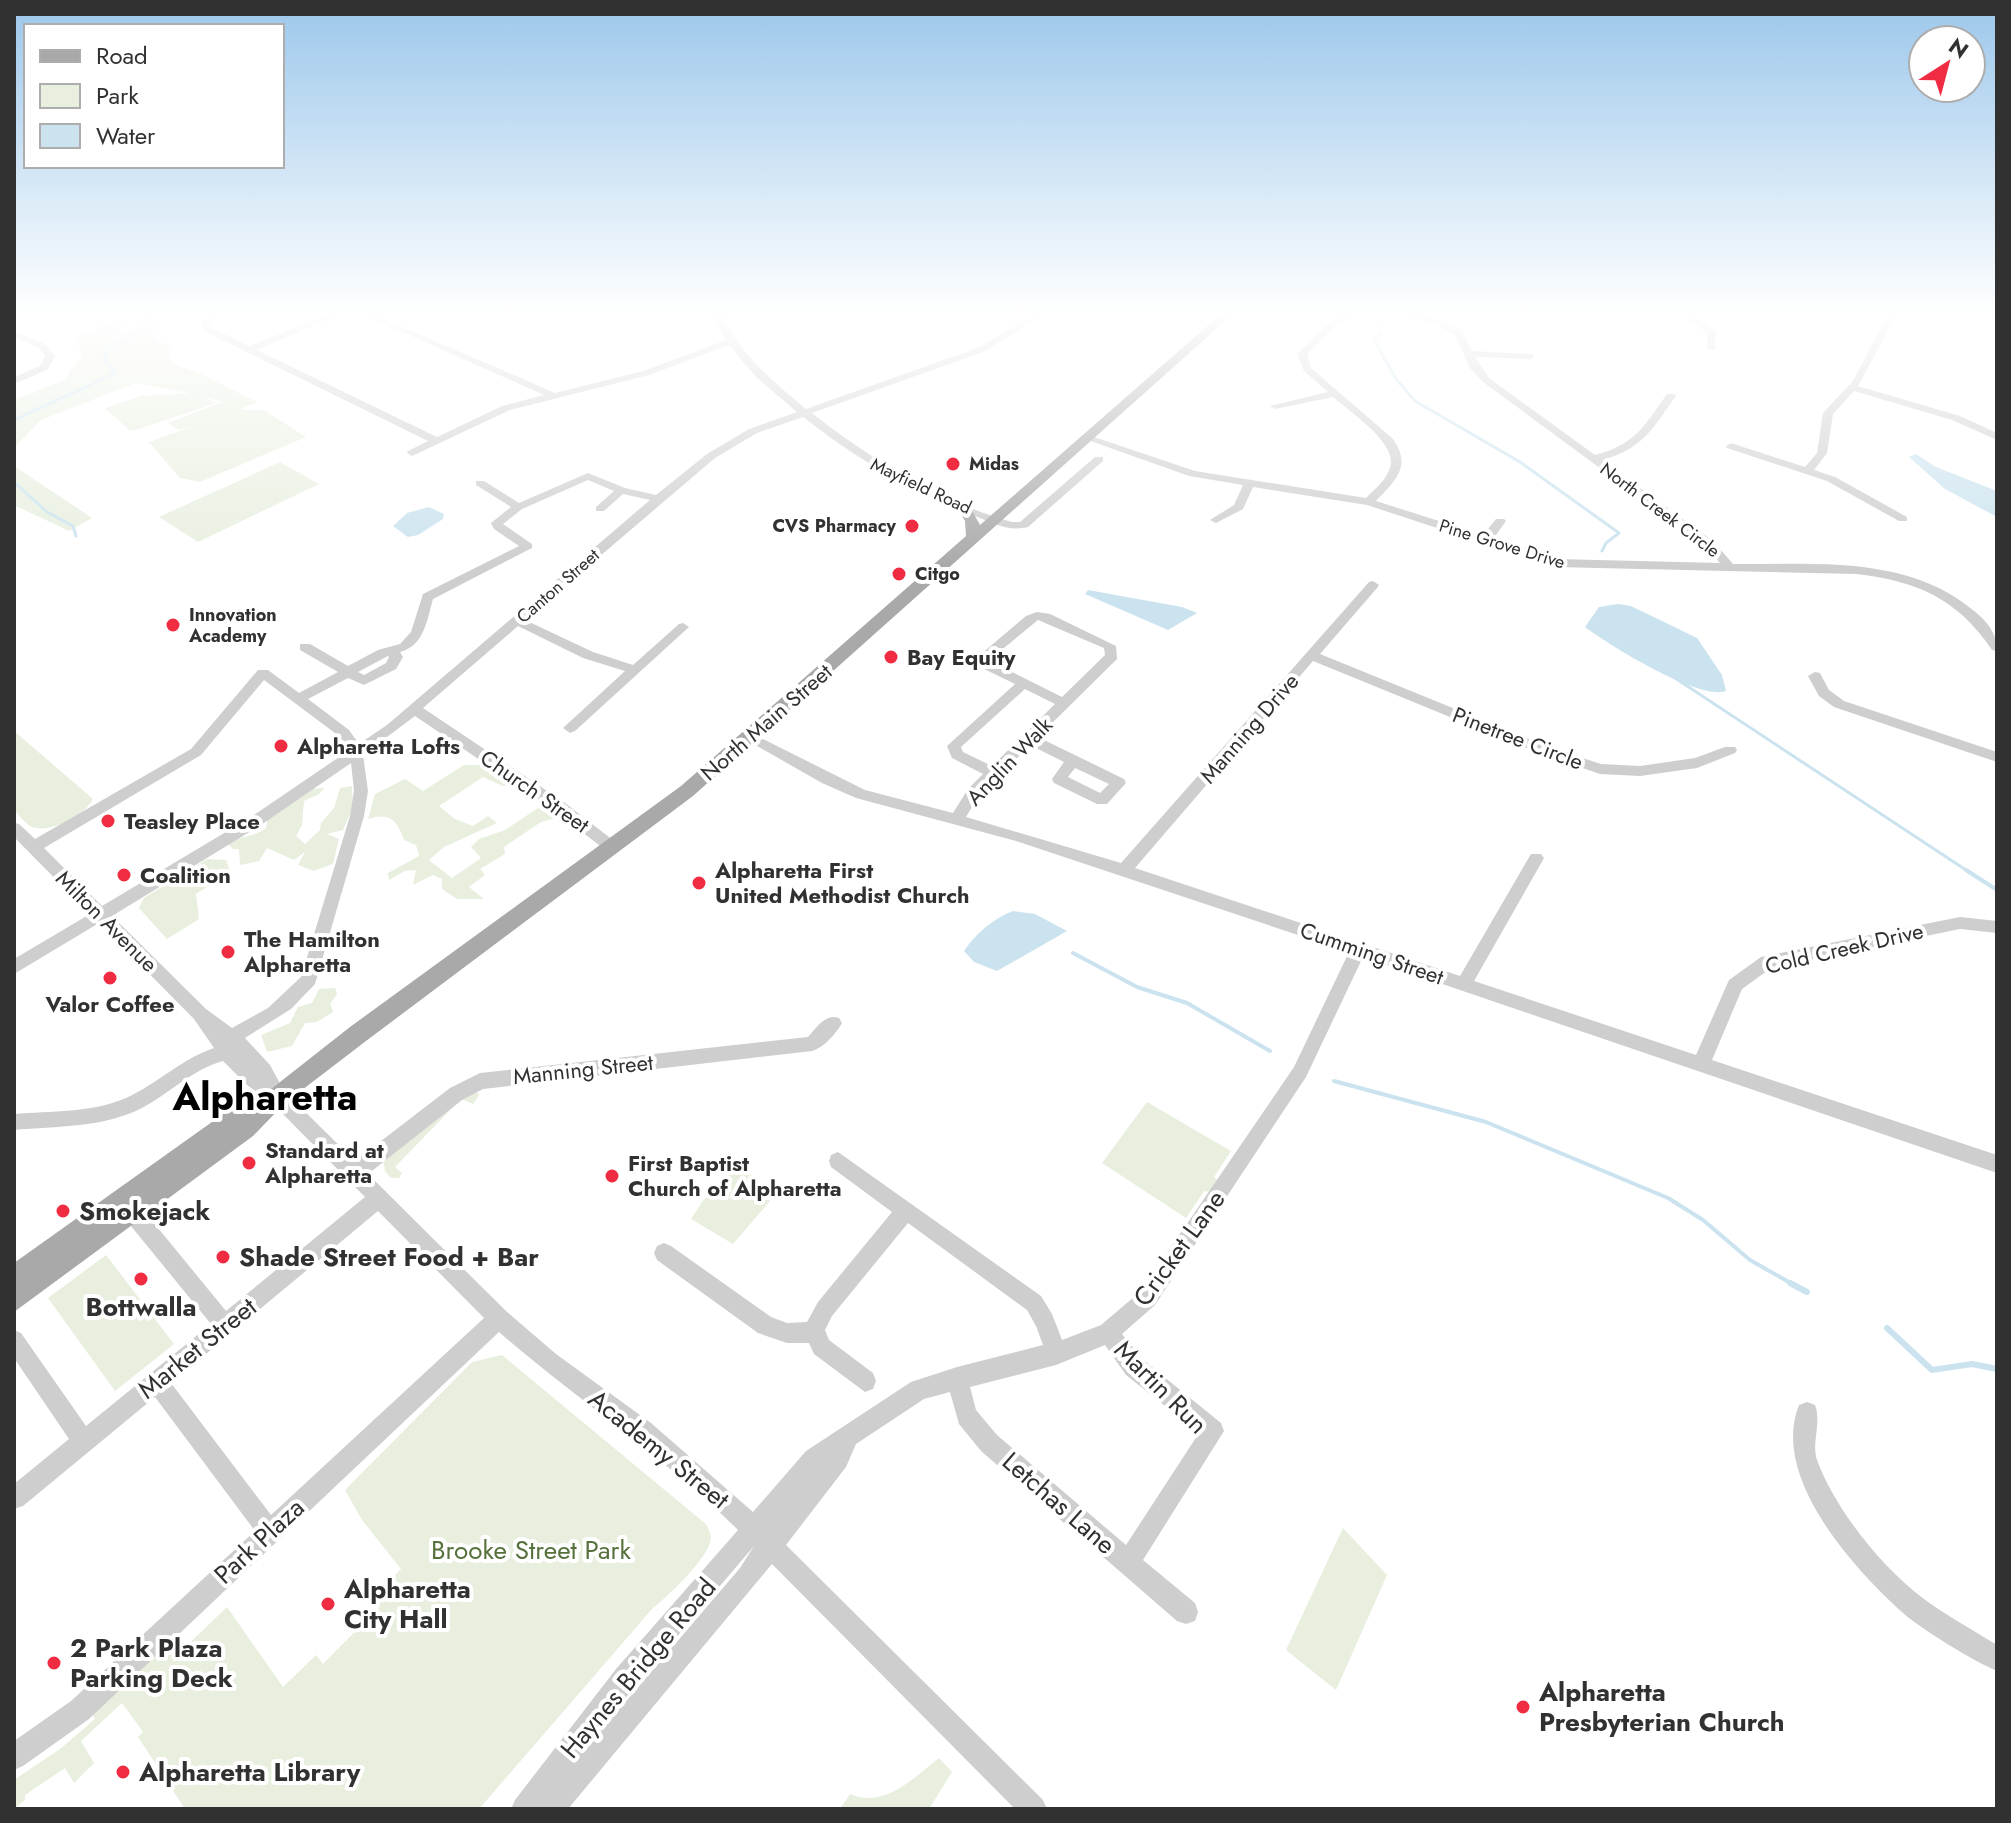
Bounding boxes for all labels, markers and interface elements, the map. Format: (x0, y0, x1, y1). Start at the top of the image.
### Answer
legend (24, 24, 284, 168)
north arrow (1907, 24, 1987, 104)
text: N (1942, 30, 1975, 66)
text: Road (96, 38, 148, 73)
text: Park (96, 78, 139, 113)
text: Water (96, 118, 156, 153)
street label: Mayfield Road (866, 451, 976, 521)
place label: Midas (969, 451, 1019, 477)
marker: Midas (944, 455, 962, 473)
street label: North Creek Circle (1595, 456, 1725, 564)
place label: CVS Pharmacy (772, 513, 897, 539)
street label: Pine Grove Drive (1436, 513, 1568, 575)
marker: CVS Pharmacy (903, 517, 921, 535)
street label: Canton Street (511, 542, 606, 629)
place label: Citgo (915, 561, 960, 587)
marker: Citgo (890, 565, 908, 583)
place label: Innovation Academy (188, 602, 277, 649)
marker: Innovation Academy (164, 616, 182, 634)
place label: Bay Equity (907, 641, 1016, 673)
marker: Bay Equity (882, 648, 900, 666)
street label: North Main Street (693, 655, 839, 788)
street label: Manning Drive (1192, 666, 1306, 790)
street label: Pinetree Circle (1448, 698, 1588, 778)
street label: Anglin Walk (958, 709, 1060, 813)
place label: Alpharetta Lofts (296, 730, 460, 762)
marker: Alpharetta Lofts (272, 737, 290, 755)
street label: Church Street (474, 742, 597, 841)
place label: Teasley Place (124, 805, 260, 837)
marker: Teasley Place (99, 812, 117, 830)
place label: Alpharetta First United Methodist Church (714, 854, 970, 911)
place label: Coalition (140, 859, 231, 891)
street label: Milton Avenue (49, 863, 165, 979)
marker: Coalition (115, 866, 133, 884)
marker: Alpharetta First United Methodist Church (690, 874, 708, 892)
street label: Cumming Street (1296, 913, 1449, 993)
street label: Cold Creek Drive (1762, 914, 1926, 982)
place label: The Hamilton Alpharetta (243, 923, 380, 980)
marker: The Hamilton Alpharetta (219, 943, 237, 961)
marker: Valor Coffee (101, 969, 119, 987)
place label: Valor Coffee (44, 988, 175, 1020)
street label: Manning Street (512, 1046, 655, 1092)
district label: Alpharetta (171, 1069, 358, 1124)
place label: Standard at Alpharetta (264, 1134, 384, 1191)
place label: First Baptist Church of Alpharetta (628, 1147, 842, 1204)
marker: Standard at Alpharetta (240, 1154, 258, 1172)
marker: First Baptist Church of Alpharetta (603, 1167, 621, 1185)
street label: Cricket Lane (1124, 1182, 1234, 1314)
place label: Smokejack (79, 1192, 210, 1230)
marker: Smokejack (54, 1202, 72, 1220)
place label: Shade Street Food + Bar (239, 1238, 539, 1276)
marker: Shade Street Food + Bar (214, 1248, 232, 1266)
marker: Bottwalla (132, 1270, 150, 1288)
place label: Bottwalla (86, 1288, 197, 1326)
street label: Market Street (129, 1288, 265, 1408)
street label: Martin Run (1106, 1332, 1216, 1442)
street label: Academy Street (580, 1380, 738, 1518)
street label: Letchas Lane (994, 1443, 1124, 1563)
street label: Park Plaza (205, 1489, 313, 1593)
park label: Brooke Street Park (431, 1531, 631, 1569)
place label: Alpharetta City Hall (343, 1570, 471, 1638)
street label: Haynes Bridge Road (551, 1570, 725, 1766)
marker: Alpharetta City Hall (319, 1595, 337, 1613)
place label: 2 Park Plaza Parking Deck (70, 1629, 233, 1697)
marker: 2 Park Plaza Parking Deck (45, 1654, 63, 1672)
place label: Alpharetta Presbyterian Church (1538, 1673, 1785, 1741)
marker: Alpharetta Presbyterian Church (1514, 1698, 1532, 1716)
place label: Alpharetta Library (138, 1753, 361, 1791)
marker: Alpharetta Library (114, 1763, 132, 1781)

